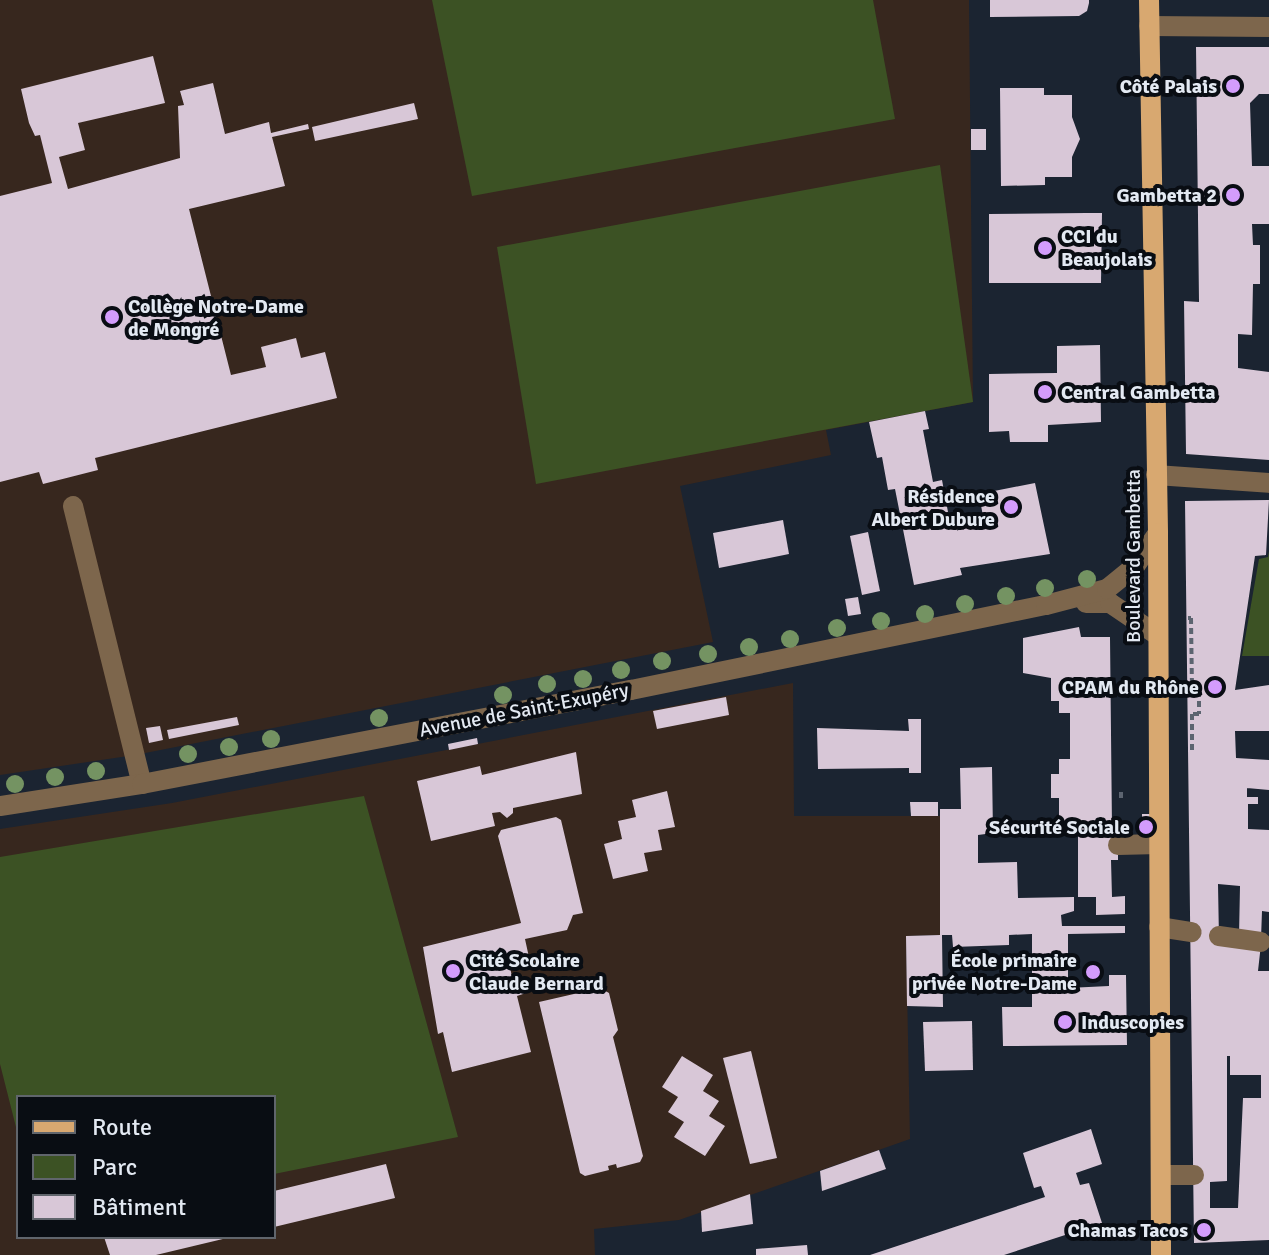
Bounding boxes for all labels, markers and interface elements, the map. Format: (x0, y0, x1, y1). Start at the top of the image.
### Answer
place label: Côté Palais (1120, 74, 1217, 98)
marker: Côté Palais (1224, 77, 1242, 95)
place label: Gambetta 2 (1116, 183, 1217, 207)
marker: Gambetta 2 (1224, 186, 1242, 204)
place label: CCI du Beaujolais (1061, 224, 1152, 271)
marker: CCI du Beaujolais (1036, 239, 1054, 257)
place label: Collège Notre-Dame de Mongré (128, 294, 304, 341)
marker: Collège Notre-Dame de Mongré (103, 308, 121, 326)
place label: Central Gambetta (1061, 380, 1215, 404)
marker: Central Gambetta (1036, 383, 1054, 401)
street label: Boulevard Gambetta (1121, 469, 1145, 643)
place label: Résidence Albert Dubure (871, 484, 995, 531)
marker: Résidence Albert Dubure (1002, 498, 1020, 516)
place label: CPAM du Rhône (1062, 675, 1199, 699)
street label: Avenue de Saint-Exupéry (417, 678, 631, 742)
marker: CPAM du Rhône (1206, 678, 1224, 696)
place label: Sécurité Sociale (989, 815, 1130, 839)
marker: Sécurité Sociale (1137, 818, 1155, 836)
place label: Cité Scolaire Claude Bernard (469, 948, 604, 995)
place label: École primaire privée Notre-Dame (912, 948, 1077, 995)
marker: Cité Scolaire Claude Bernard (444, 962, 462, 980)
marker: École primaire privée Notre-Dame (1084, 963, 1102, 981)
place label: Induscopies (1081, 1010, 1184, 1034)
marker: Induscopies (1056, 1013, 1074, 1031)
legend (16, 1095, 276, 1239)
text: Route (92, 1112, 152, 1142)
text: Parc (92, 1152, 137, 1182)
text: Bâtiment (92, 1192, 186, 1222)
place label: Chamas Tacos (1067, 1218, 1188, 1242)
marker: Chamas Tacos (1195, 1221, 1213, 1239)

